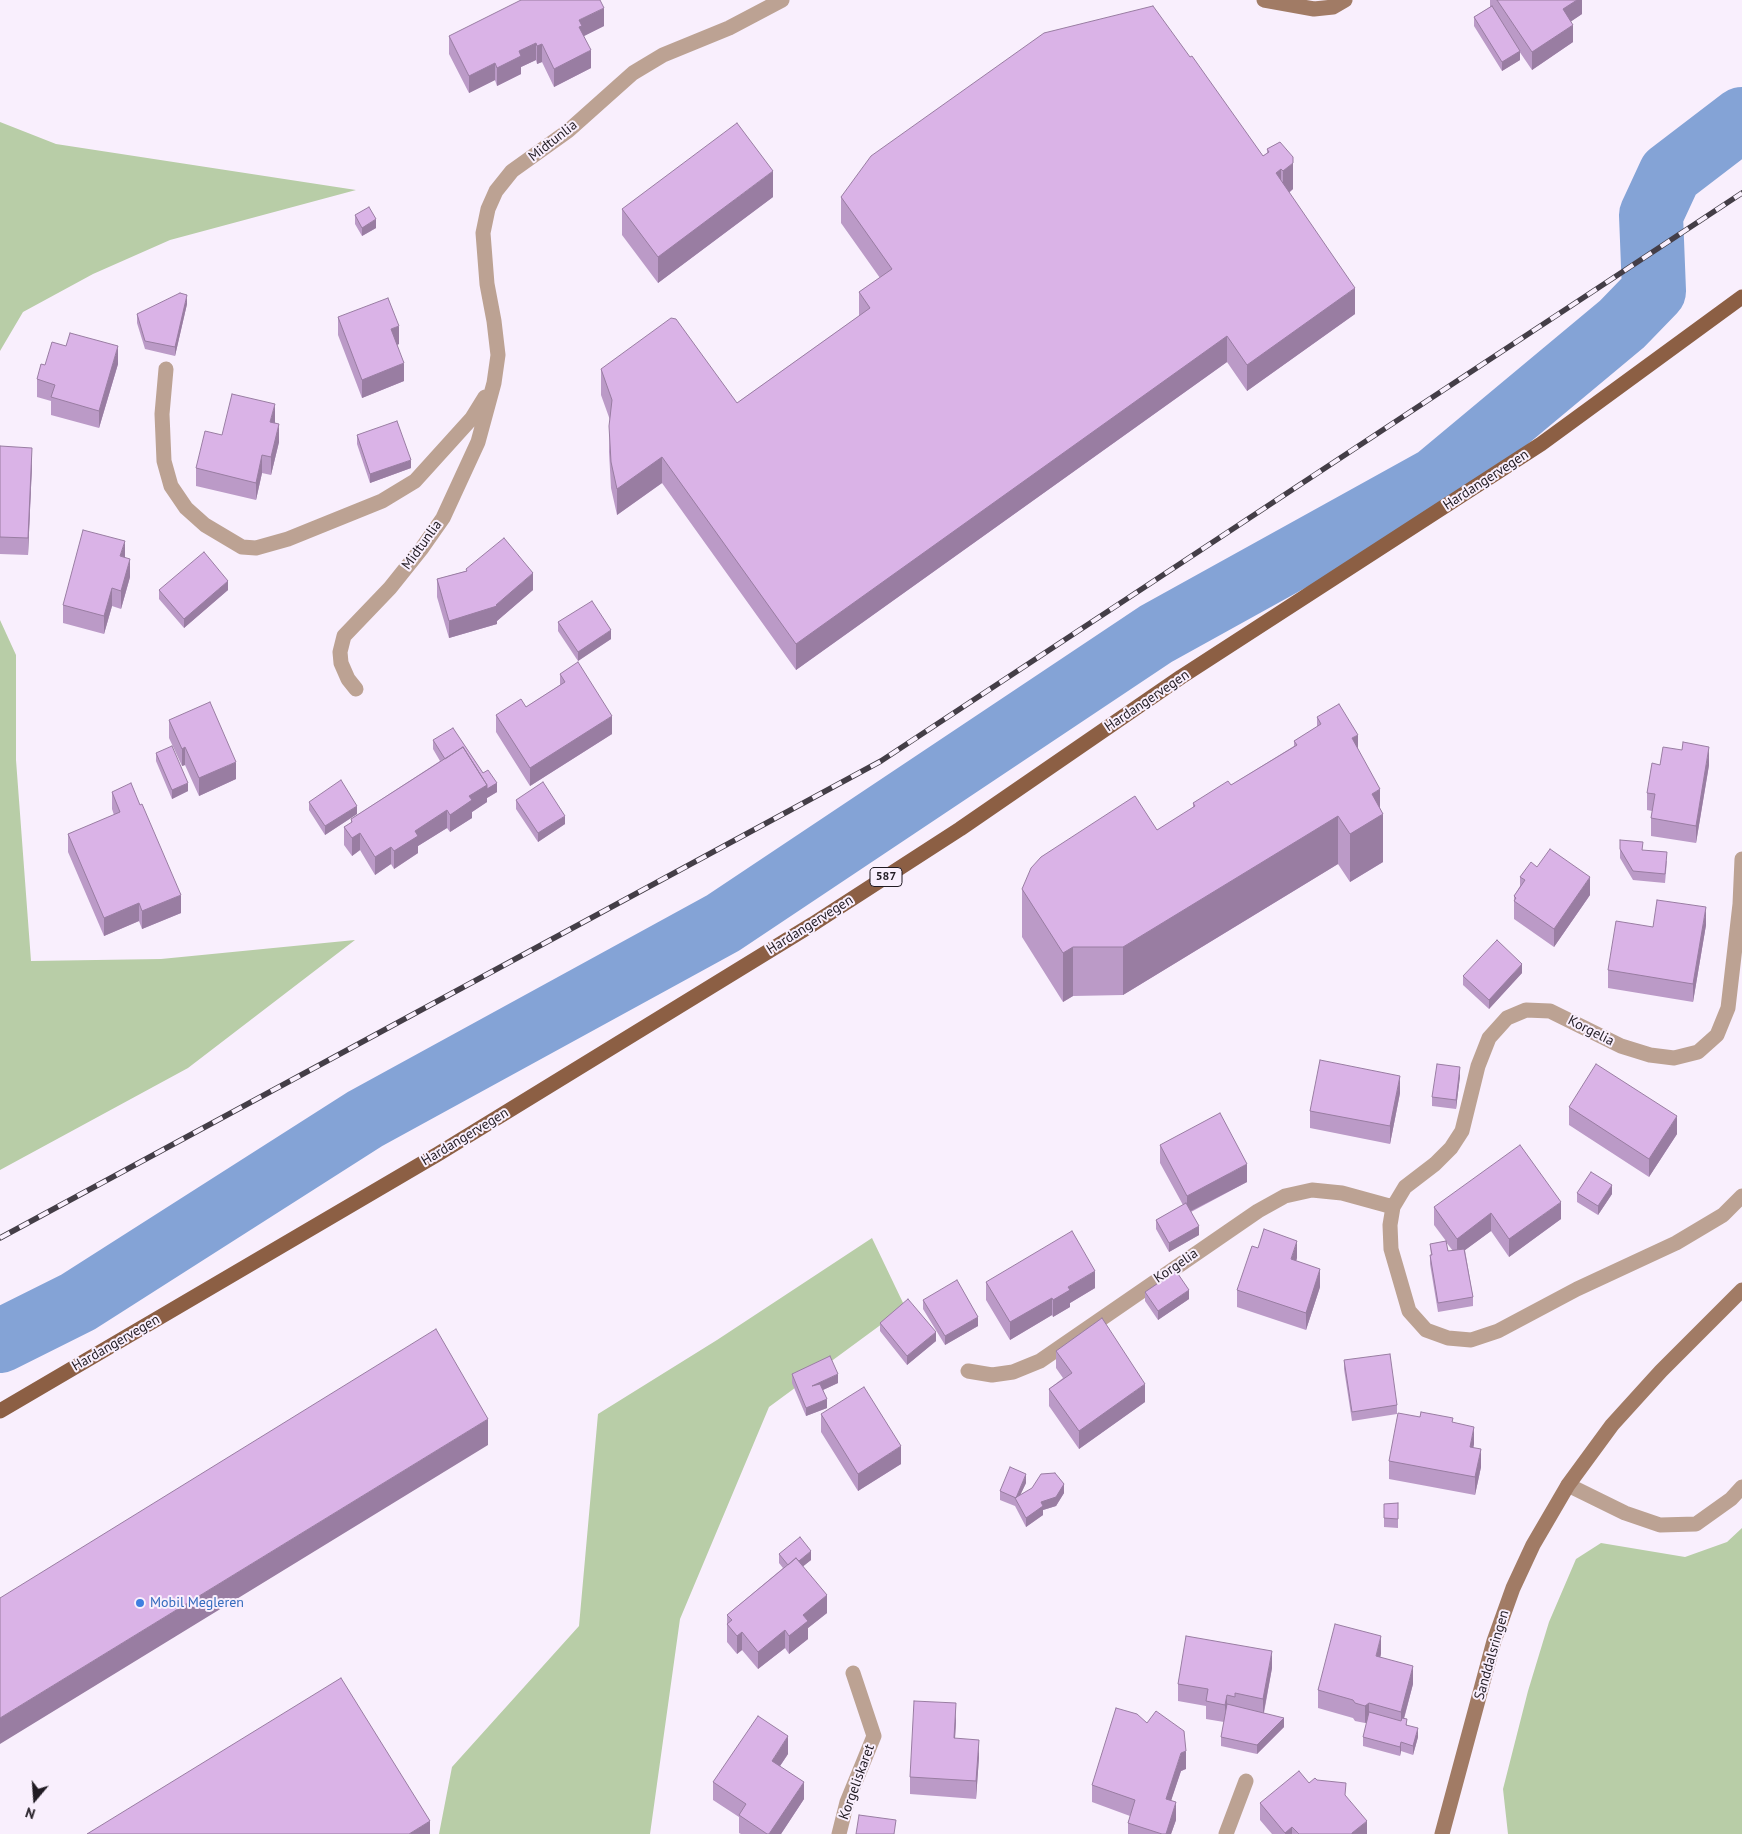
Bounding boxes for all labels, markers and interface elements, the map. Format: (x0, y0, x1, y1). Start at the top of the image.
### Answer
street label: Midtunlia (525, 117, 581, 165)
street label: Hardangervegen (1440, 446, 1532, 514)
street label: Midtunlia (398, 517, 446, 573)
street label: Hardangervegen (1101, 667, 1193, 735)
road number: 587 (870, 868, 902, 886)
street label: Hardangervegen (764, 892, 856, 958)
street label: Korgelia (1565, 1012, 1617, 1050)
street label: Hardangervegen (418, 1104, 512, 1170)
street label: Korgelia (1151, 1245, 1201, 1287)
street label: Hardangervegen (69, 1311, 163, 1375)
place label: Mobil Megleren (150, 1595, 244, 1611)
marker: Mobil Megleren (134, 1597, 146, 1609)
street label: Sanddalsringen (1471, 1608, 1513, 1702)
street label: Korgeliskaret (836, 1742, 878, 1822)
north arrow (10, 1774, 60, 1824)
text: N (23, 1803, 38, 1823)

